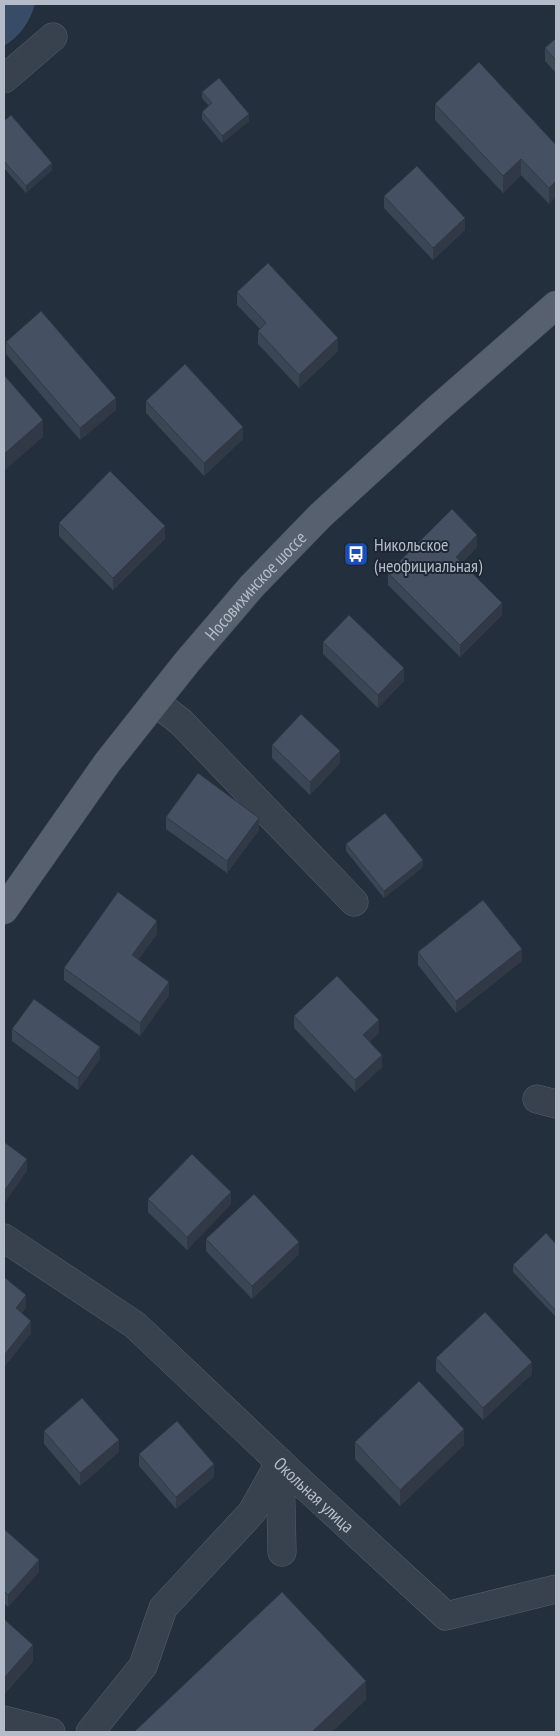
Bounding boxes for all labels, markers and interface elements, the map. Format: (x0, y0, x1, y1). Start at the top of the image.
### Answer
street label: Носовихинское шоссе (199, 526, 311, 645)
place label: Никольское (неофициальная) (374, 533, 483, 577)
bus stop icon: Никольское (неофициальная) (343, 541, 369, 567)
street label: Окольная улица (269, 1451, 359, 1537)

